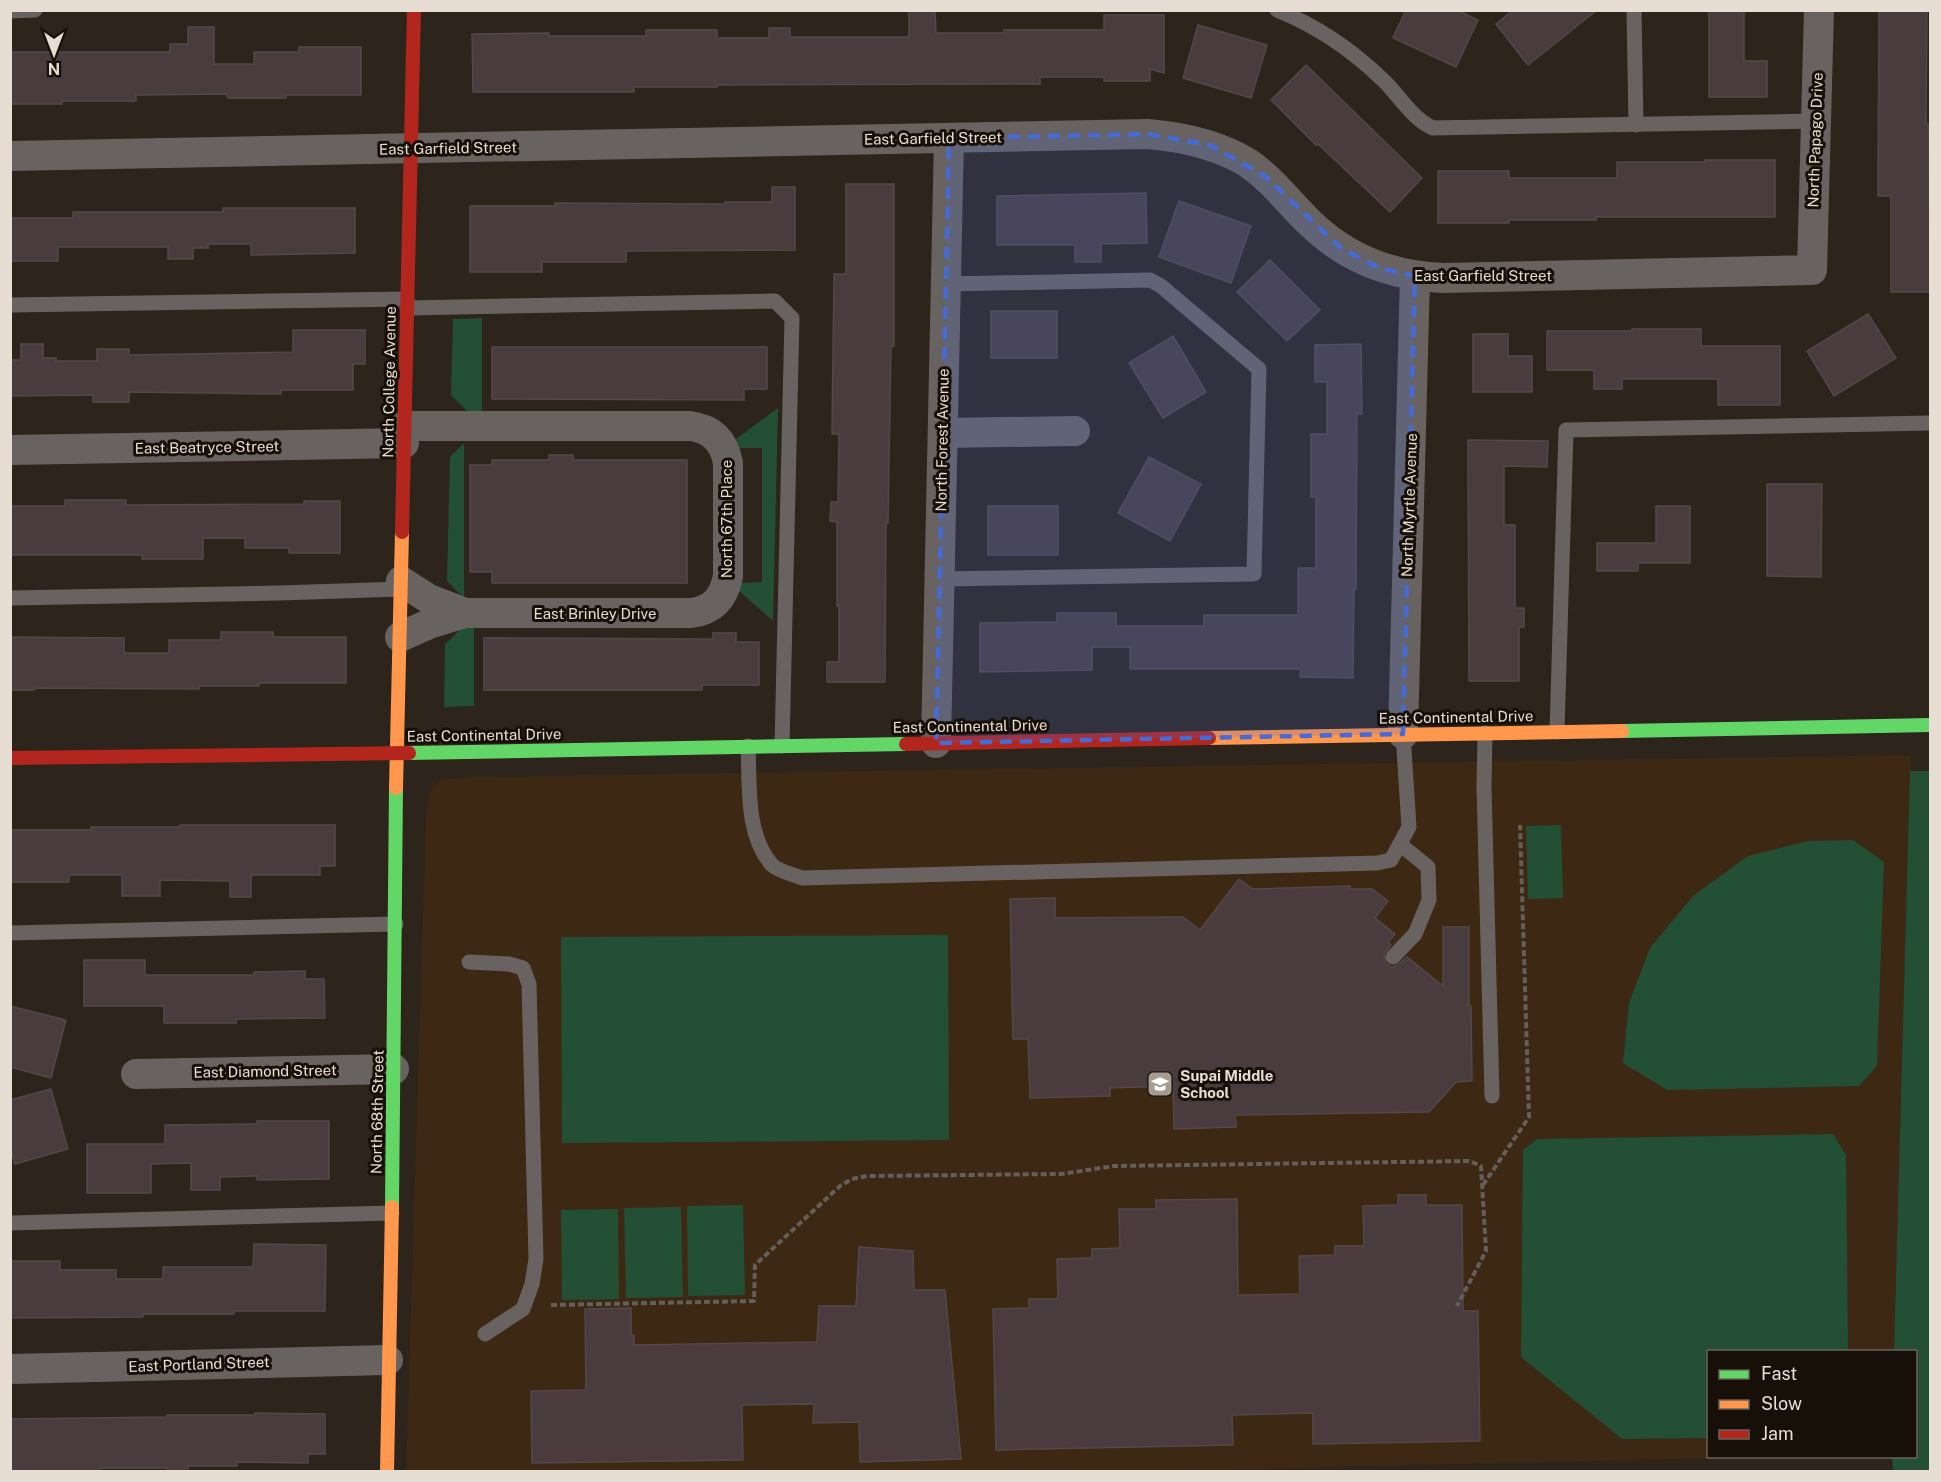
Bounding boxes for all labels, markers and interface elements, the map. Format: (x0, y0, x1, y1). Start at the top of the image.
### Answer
north arrow (24, 24, 84, 84)
text: N (48, 59, 60, 78)
street label: North Papago Drive (1804, 72, 1826, 208)
street label: East Garfield Street (864, 128, 1002, 148)
street label: East Garfield Street (379, 138, 517, 158)
street label: East Garfield Street (1414, 267, 1552, 284)
street label: North College Avenue (379, 306, 399, 458)
street label: North Forest Avenue (932, 368, 952, 512)
street label: North Myrtle Avenue (1398, 433, 1420, 577)
street label: East Beatryce Street (135, 437, 280, 457)
street label: North 67th Place (718, 460, 735, 578)
street label: East Brinley Drive (534, 605, 656, 622)
street label: East Continental Drive (1378, 707, 1534, 727)
street label: East Continental Drive (892, 716, 1048, 736)
street label: East Continental Drive (406, 725, 562, 745)
street label: North 68th Street (367, 1050, 387, 1174)
street label: East Diamond Street (193, 1061, 337, 1081)
place label: Supai Middle School (1180, 1067, 1274, 1101)
school or university icon: Supai Middle School (1145, 1069, 1175, 1099)
legend (1707, 1350, 1917, 1458)
street label: East Portland Street (128, 1353, 270, 1375)
text: Fast (1761, 1363, 1797, 1384)
text: Slow (1761, 1393, 1802, 1414)
text: Jam (1761, 1423, 1794, 1444)

